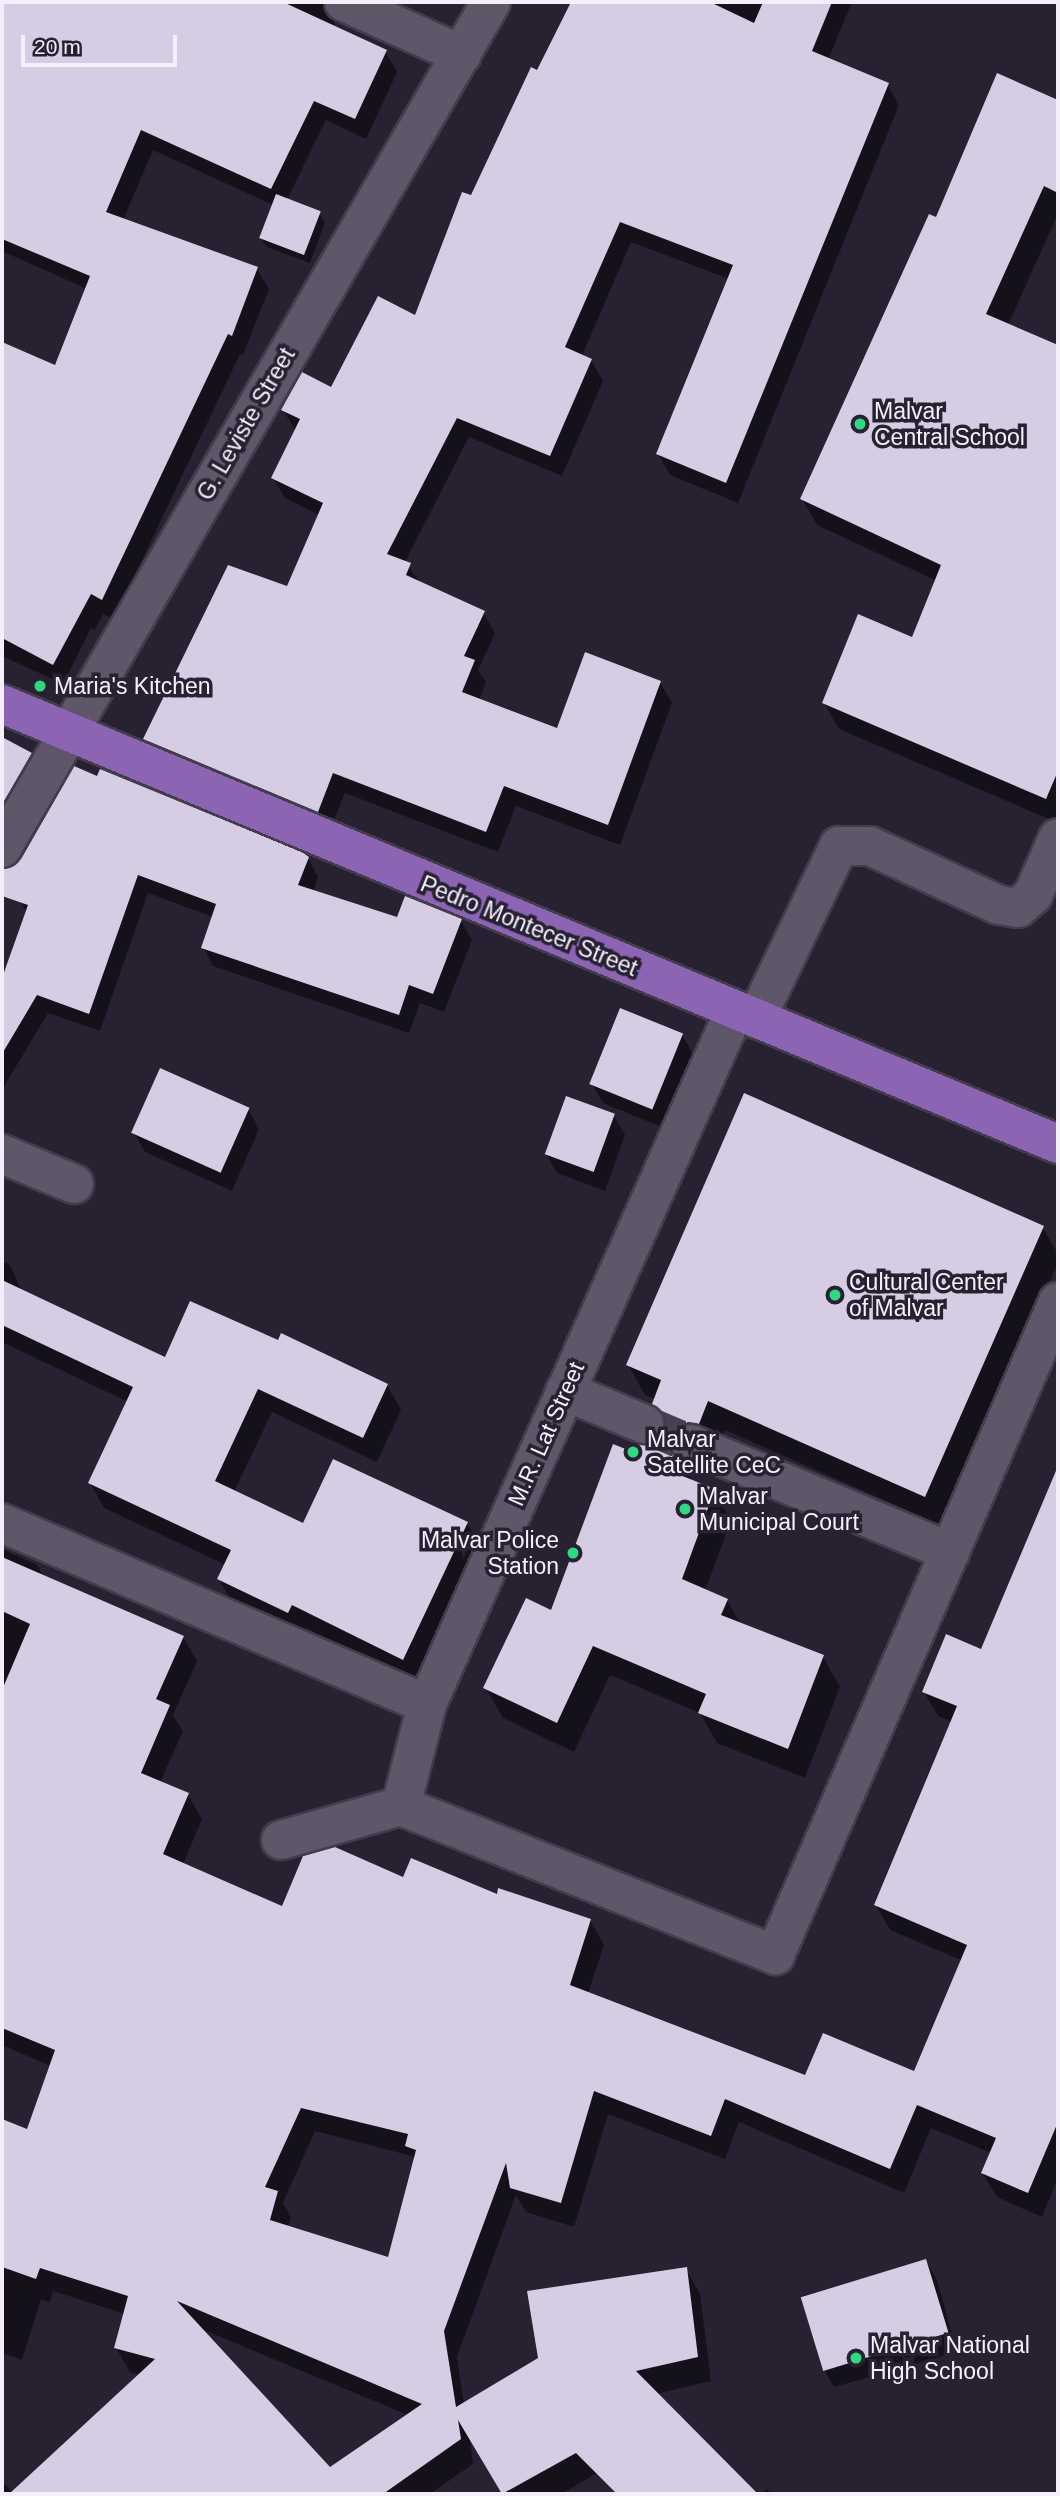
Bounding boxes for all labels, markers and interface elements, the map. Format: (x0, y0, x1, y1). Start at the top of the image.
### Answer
scale bar (24, 21, 180, 65)
text: 20 m (34, 35, 81, 58)
street label: G. Leviste Street (191, 343, 301, 505)
place label: Malvar Central School (874, 397, 1025, 451)
marker: Malvar Central School (852, 416, 868, 432)
place label: Maria's Kitchen (54, 672, 211, 700)
marker: Maria's Kitchen (32, 678, 48, 694)
street label: Pedro Montecer Street (417, 870, 641, 982)
place label: Cultural Center of Malvar (849, 1268, 1004, 1322)
marker: Cultural Center of Malvar (827, 1287, 843, 1303)
street label: M.R. Lat Street (502, 1358, 590, 1510)
place label: Malvar Satellite CeC (647, 1425, 781, 1479)
marker: Malvar Satellite CeC (625, 1444, 641, 1460)
place label: Malvar Municipal Court (699, 1482, 859, 1536)
marker: Malvar Municipal Court (677, 1501, 693, 1517)
place label: Malvar Police Station (421, 1526, 559, 1580)
marker: Malvar Police Station (565, 1545, 581, 1561)
place label: Malvar National High School (870, 2331, 1030, 2385)
marker: Malvar National High School (848, 2350, 864, 2366)

